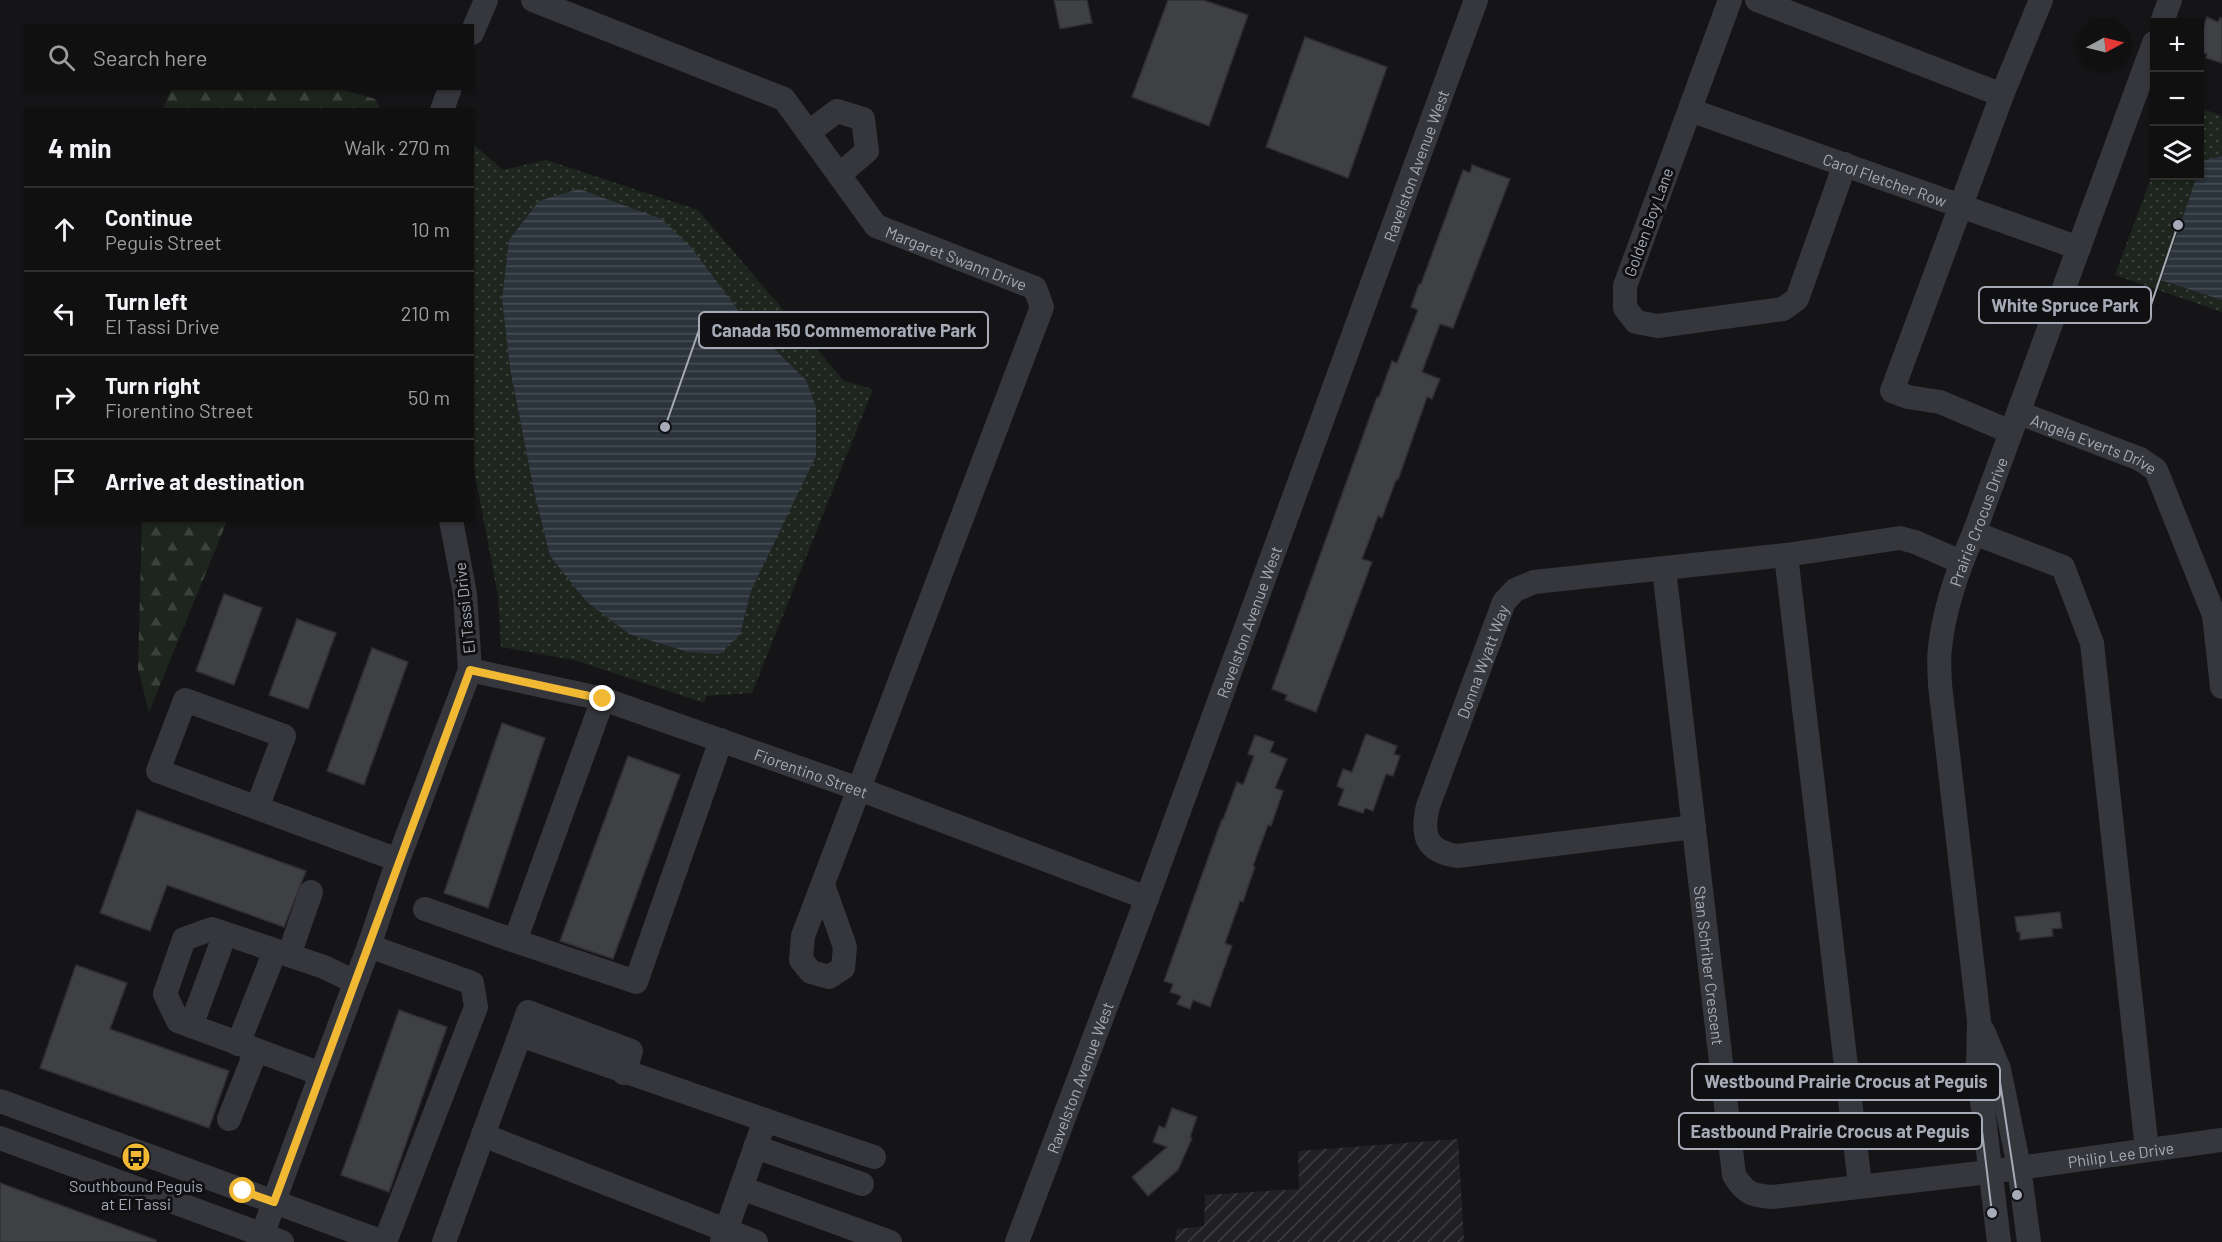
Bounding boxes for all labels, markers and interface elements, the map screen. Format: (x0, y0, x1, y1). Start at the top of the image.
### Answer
north arrow (2078, 18, 2132, 72)
map controls (2150, 18, 2204, 180)
button: + (2150, 18, 2204, 72)
search box (24, 24, 474, 90)
icon: search (45, 41, 78, 74)
text: Search here (93, 44, 207, 70)
button: − (2150, 72, 2204, 126)
street label: Ravelston Avenue West (1379, 87, 1452, 244)
button: layers (2150, 126, 2204, 180)
text: 4 min (48, 132, 112, 163)
text: Walk · 270 m (344, 135, 450, 159)
street label: Carol Fletcher Row (1821, 149, 1950, 210)
street label: Golden Boy Lane (1619, 165, 1677, 279)
text: Continue (105, 204, 193, 230)
icon: ahead (48, 213, 81, 246)
text: 10 m (411, 217, 450, 241)
street label: Margaret Swann Drive (883, 221, 1030, 294)
text: Peguis Street (105, 230, 222, 254)
callout: White Spruce Park (1979, 287, 2151, 323)
text: Turn left (105, 288, 188, 314)
text: White Spruce Park (1991, 294, 2139, 316)
icon: left (48, 297, 81, 330)
text: 210 m (401, 301, 450, 325)
callout: Canada 150 Commemorative Park (699, 312, 988, 348)
text: El Tassi Drive (105, 314, 220, 338)
text: Canada 150 Commemorative Park (711, 319, 977, 341)
text: Turn right (105, 372, 200, 398)
icon: right (48, 381, 81, 414)
text: 50 m (408, 385, 450, 409)
text: Fiorentino Street (105, 398, 254, 422)
street label: Angela Everts Drive (2028, 409, 2161, 477)
street label: Prairie Crocus Drive (1945, 454, 2011, 589)
icon: arrive (48, 465, 81, 498)
text: Arrive at destination (105, 468, 304, 494)
street label: Ravelston Avenue West (1212, 543, 1285, 700)
street label: El Tassi Drive (450, 561, 478, 655)
street label: Donna Wyatt Way (1452, 601, 1512, 721)
route end (589, 685, 615, 711)
street label: Fiorentino Street (752, 744, 871, 801)
street label: Stan Schriber Crescent (1691, 885, 1728, 1046)
street label: Ravelston Avenue West (1042, 999, 1116, 1156)
callout: Westbound Prairie Crocus at Peguis (1692, 1064, 2000, 1100)
text: Westbound Prairie Crocus at Peguis (1704, 1070, 1988, 1092)
callout: Eastbound Prairie Crocus at Peguis (1679, 1113, 1982, 1149)
text: Eastbound Prairie Crocus at Peguis (1691, 1120, 1969, 1142)
street label: Philip Lee Drive (2066, 1137, 2175, 1171)
bus stop icon: Southbound Peguis at El Tassi (120, 1141, 152, 1173)
place label: Southbound Peguis at El Tassi (69, 1176, 203, 1213)
route start (229, 1177, 255, 1203)

